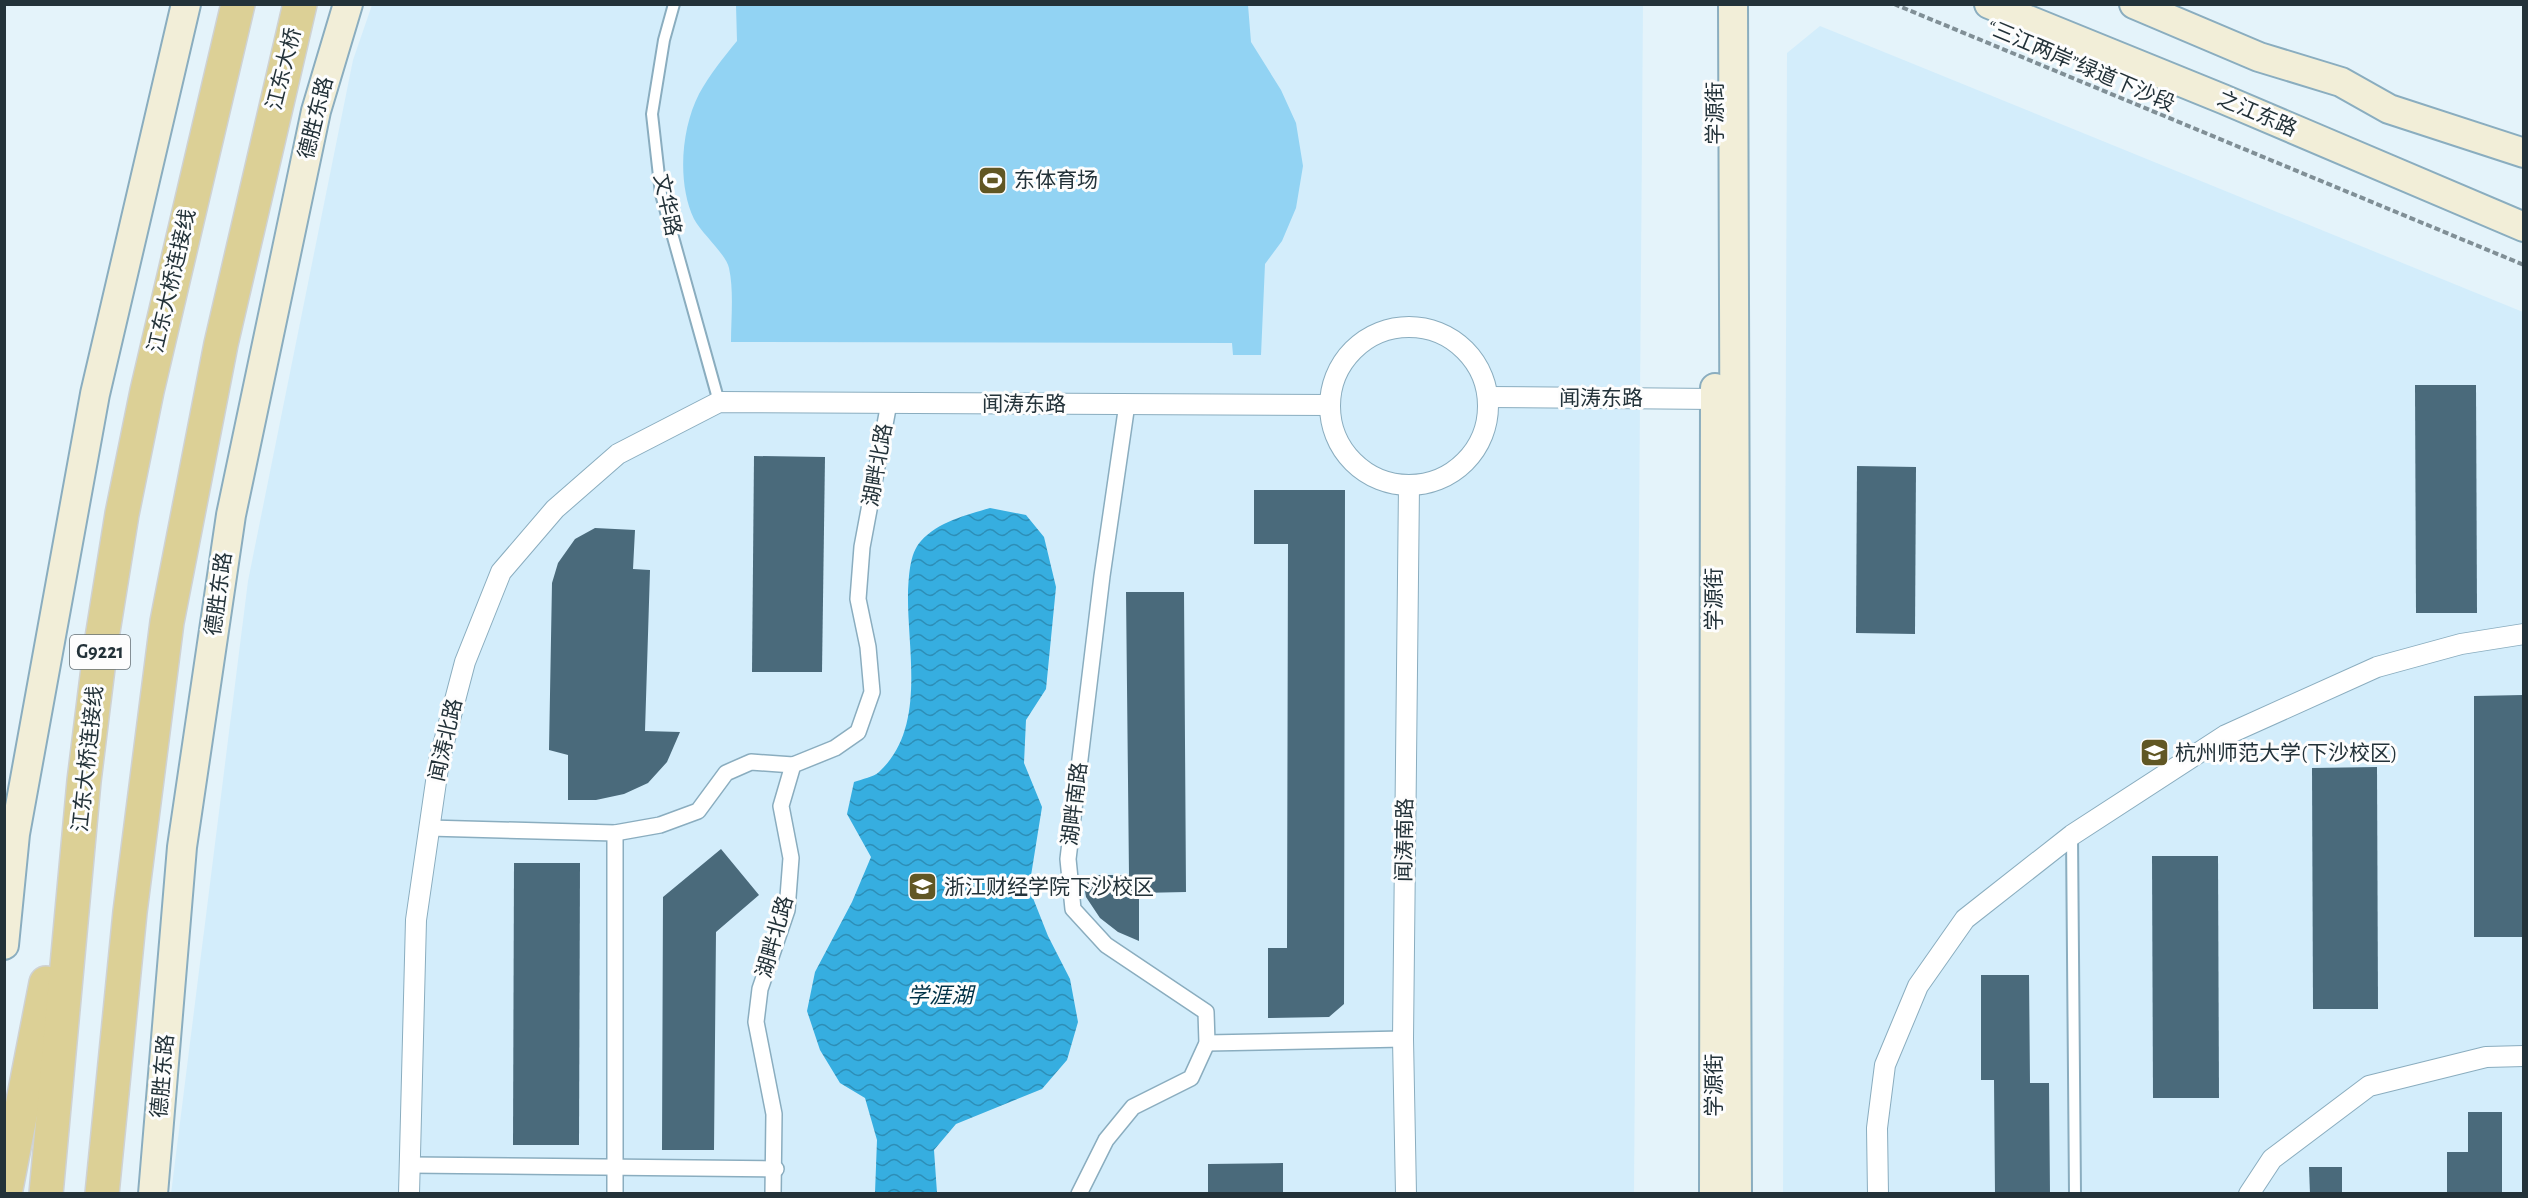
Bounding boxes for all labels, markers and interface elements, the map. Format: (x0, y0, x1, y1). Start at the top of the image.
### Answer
street label: “三江两岸”绿道下沙段 (1984, 16, 2178, 115)
street label: 江东大桥 (263, 25, 304, 112)
street label: 德胜东路 (295, 74, 336, 161)
street label: 学源街 (1704, 82, 1726, 145)
street label: 之江东路 (2214, 87, 2300, 140)
sports icon: 东体育场 (977, 164, 1009, 196)
place label: 东体育场 (1014, 169, 1098, 191)
street label: 文华路 (650, 172, 685, 238)
street label: 江东大桥连接线 (144, 207, 199, 355)
street label: 闻涛东路 (1559, 387, 1643, 409)
street label: 闻涛东路 (982, 393, 1066, 415)
street label: 湖畔北路 (859, 422, 896, 508)
street label: 德胜东路 (202, 551, 235, 637)
street label: 学源街 (1703, 568, 1725, 631)
road number: G9221 (70, 635, 130, 669)
street label: 江东大桥连接线 (69, 685, 106, 833)
street label: 闻涛北路 (425, 696, 466, 783)
school or university icon: 杭州师范大学(下沙校区) (2138, 737, 2170, 769)
place label: 杭州师范大学(下沙校区) (2175, 742, 2397, 764)
street label: 湖畔南路 (1058, 761, 1091, 847)
street label: 闻涛南路 (1393, 798, 1416, 882)
school or university icon: 浙江财经学院下沙校区 (907, 871, 939, 903)
place label: 浙江财经学院下沙校区 (944, 876, 1154, 898)
street label: 湖畔北路 (752, 893, 797, 980)
water label: 学涯湖 (907, 984, 976, 1007)
street label: 德胜东路 (148, 1033, 177, 1119)
street label: 学源街 (1703, 1054, 1725, 1117)

